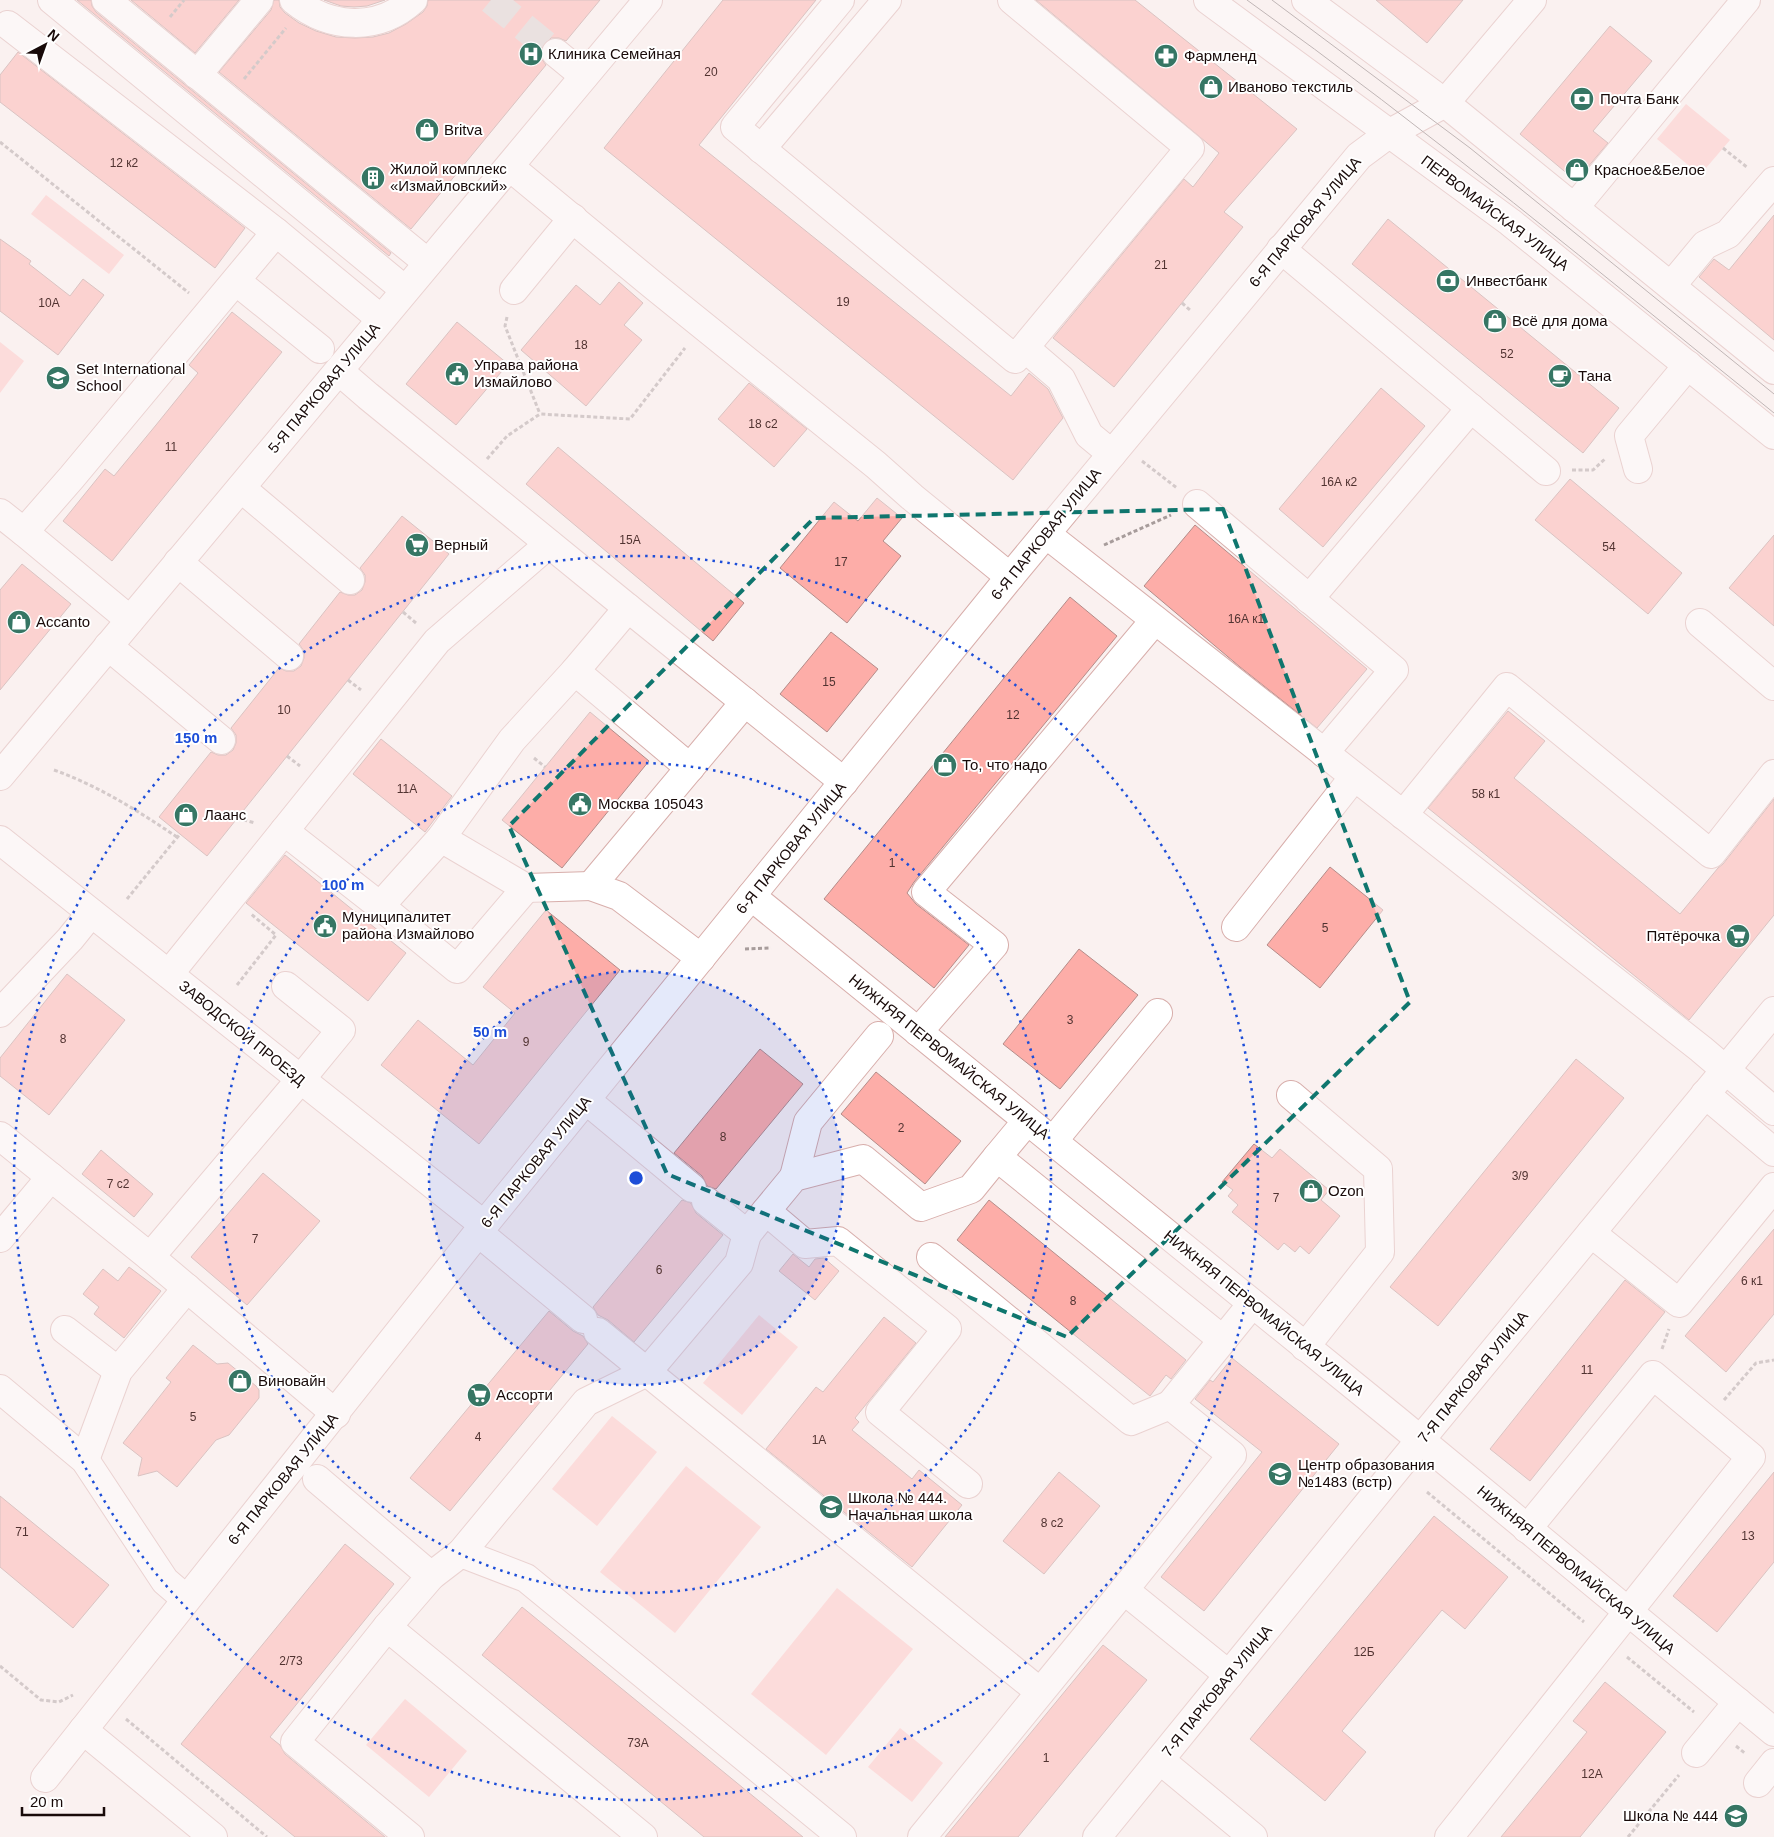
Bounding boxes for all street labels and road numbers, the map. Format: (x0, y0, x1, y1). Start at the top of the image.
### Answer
street label: ПЕРВОМАЙСКАЯ УЛИЦА (1418, 151, 1573, 274)
street label: 6-Я ПАРКОВАЯ УЛИЦА (1245, 153, 1364, 290)
street label: 5-Я ПАРКОВАЯ УЛИЦА (264, 319, 383, 456)
street label: 6-Я ПАРКОВАЯ УЛИЦА (987, 464, 1104, 603)
street label: 6-Я ПАРКОВАЯ УЛИЦА (732, 778, 849, 917)
street label: НИЖНЯЯ ПЕРВОМАЙСКАЯ УЛИЦА (846, 970, 1053, 1143)
street label: ЗАВОДСКОЙ ПРОЕЗД (176, 977, 309, 1089)
street label: 6-Я ПАРКОВАЯ УЛИЦА (477, 1092, 594, 1231)
street label: НИЖНЯЯ ПЕРВОМАЙСКАЯ УЛИЦА (1161, 1226, 1368, 1399)
street label: 7-Я ПАРКОВАЯ УЛИЦА (1414, 1307, 1531, 1446)
street label: 6-Я ПАРКОВАЯ УЛИЦА (224, 1409, 341, 1548)
street label: НИЖНЯЯ ПЕРВОМАЙСКАЯ УЛИЦА (1474, 1482, 1679, 1657)
street label: 7-Я ПАРКОВАЯ УЛИЦА (1158, 1621, 1275, 1760)

